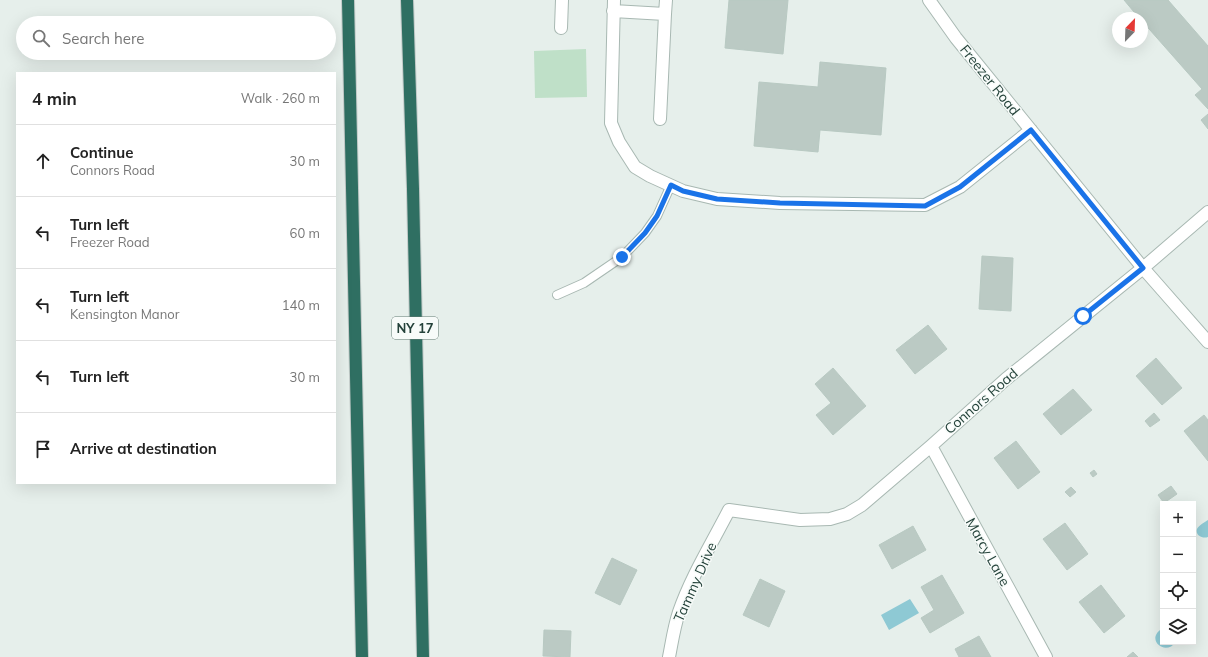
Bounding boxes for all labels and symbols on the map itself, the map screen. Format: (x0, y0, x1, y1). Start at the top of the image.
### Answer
north arrow (1112, 12, 1148, 48)
street label: Freezer Road (956, 41, 1024, 119)
route end (613, 248, 631, 266)
route start (1074, 307, 1092, 325)
road number: NY 17 (392, 317, 438, 339)
street label: Connors Road (941, 364, 1021, 438)
street label: Marcy Lane (962, 515, 1014, 589)
street label: Tammy Drive (669, 539, 721, 625)

